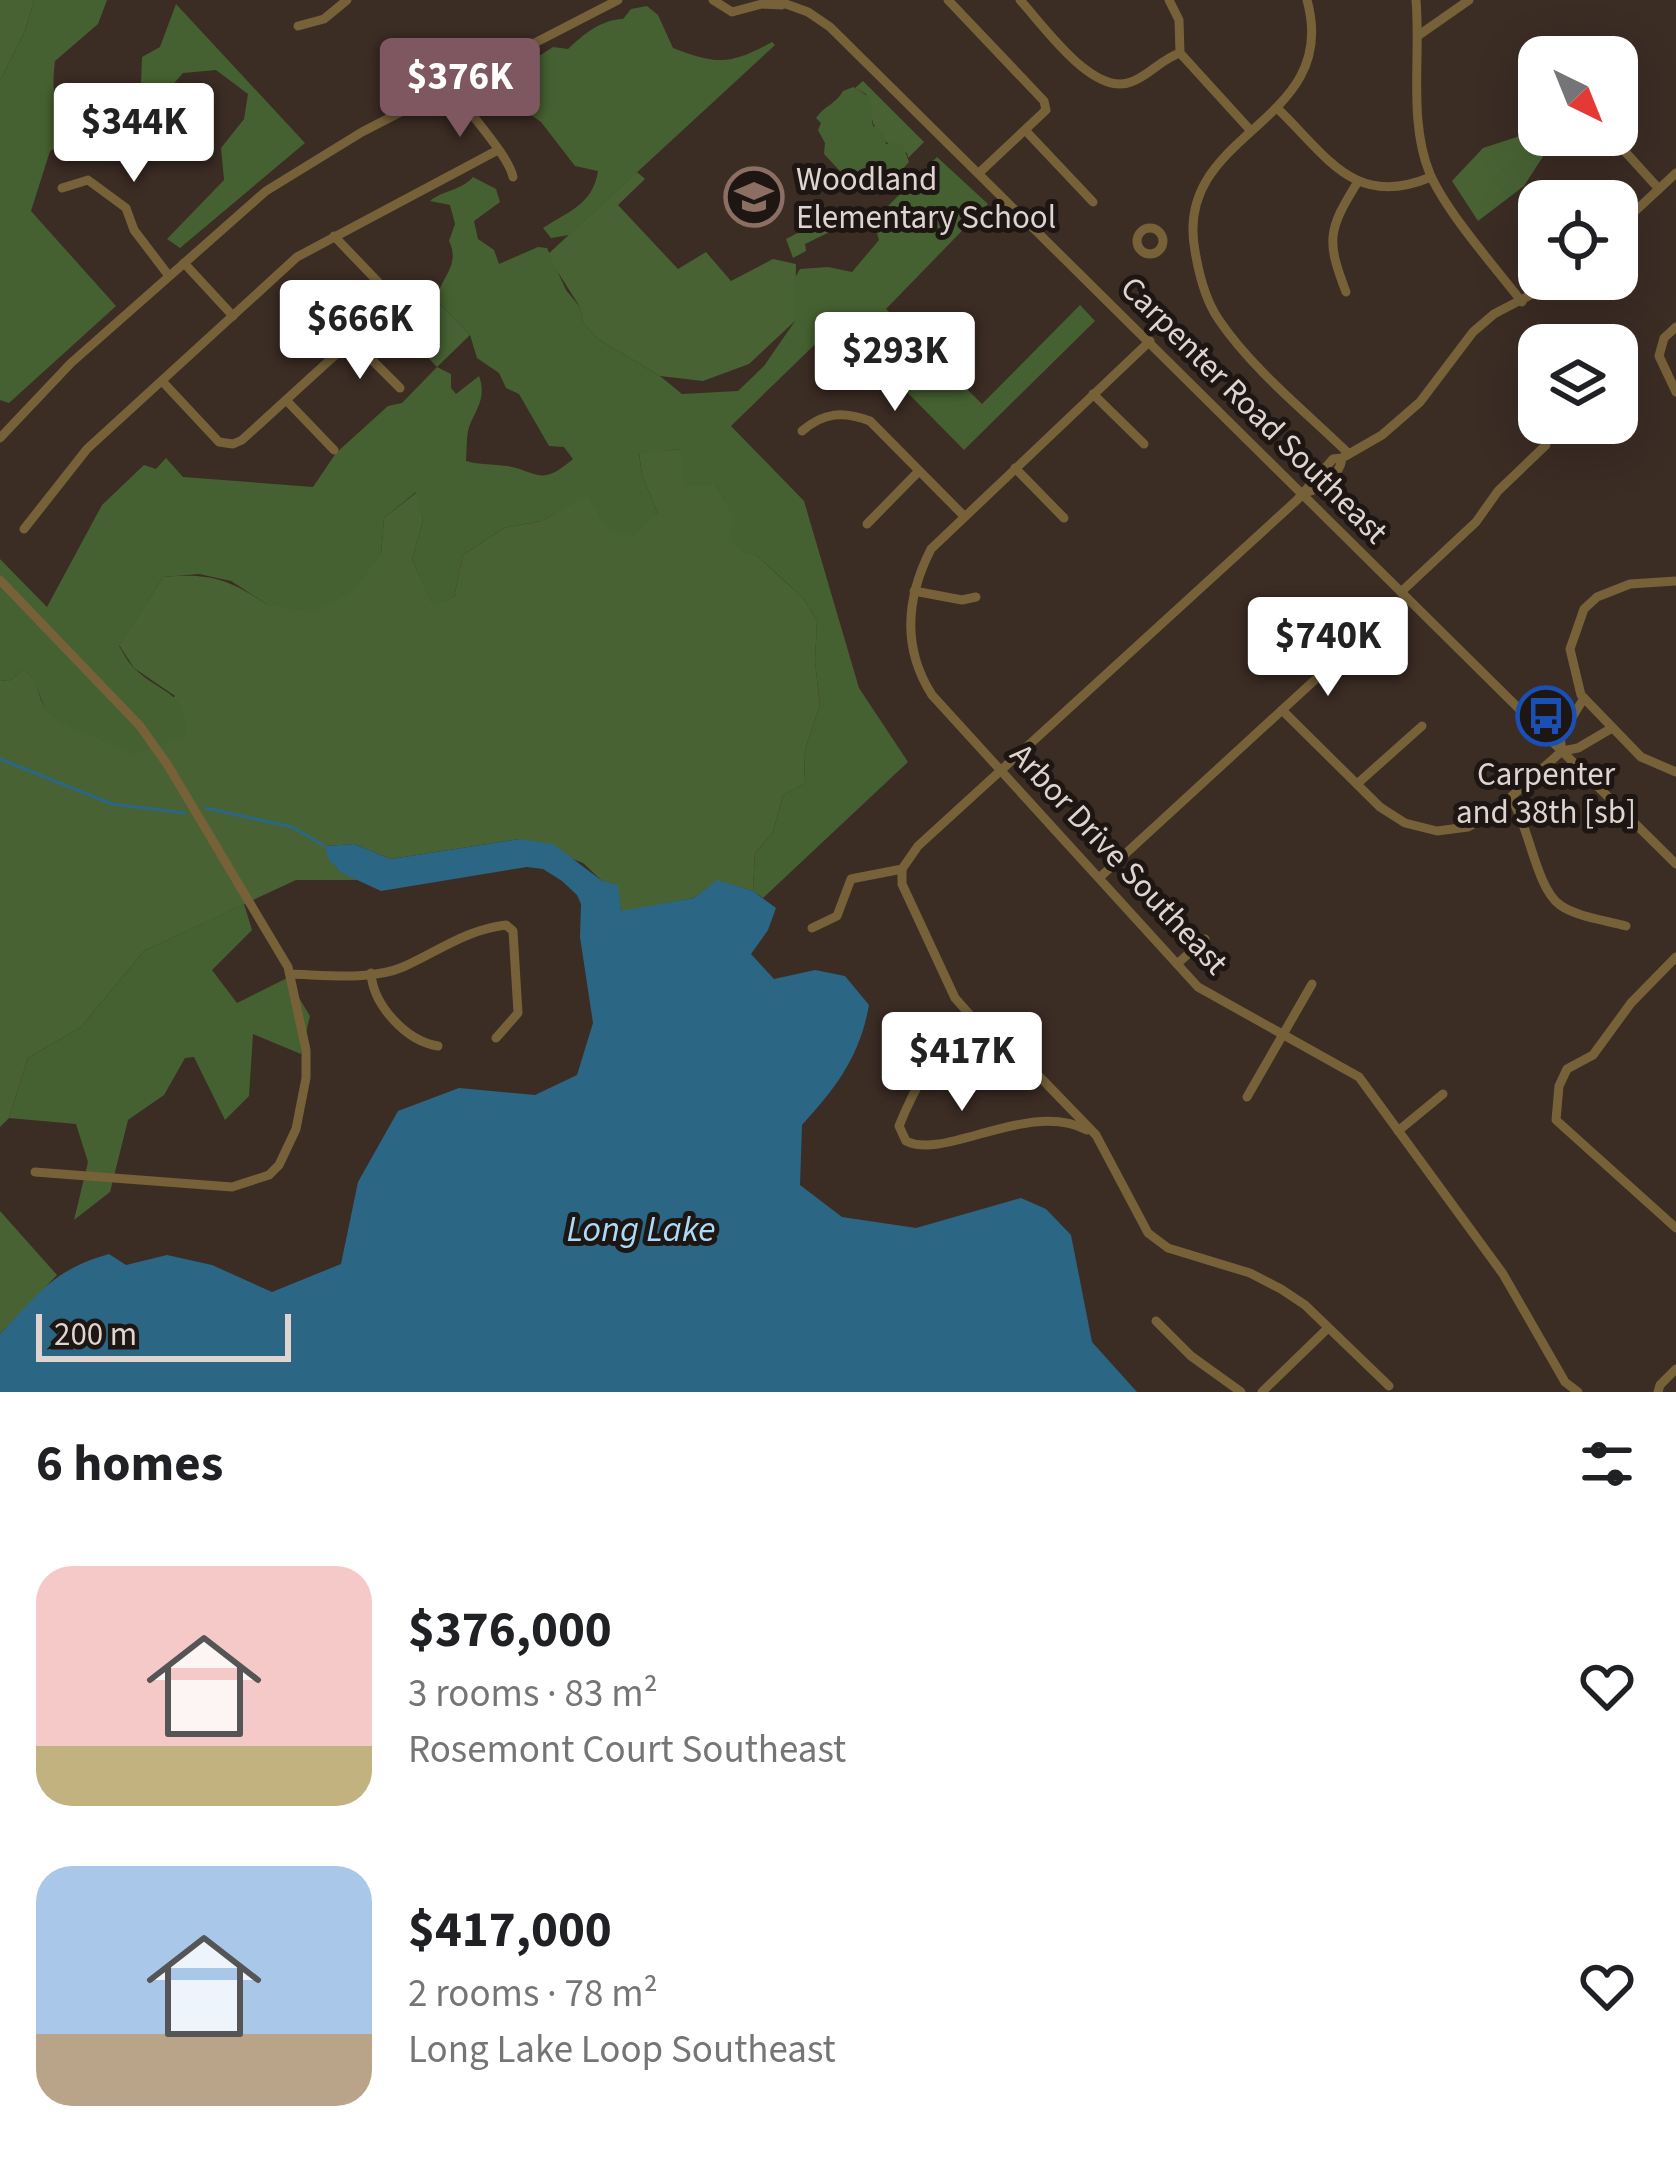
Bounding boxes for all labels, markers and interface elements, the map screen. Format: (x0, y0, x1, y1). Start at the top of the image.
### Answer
north arrow (1518, 36, 1638, 156)
map controls (1518, 36, 1638, 444)
pin: $376K (376, 38, 544, 140)
text: $376K (407, 49, 513, 105)
pin: $344K (50, 83, 218, 185)
text: $344K (81, 94, 187, 150)
place label: Woodland Elementary School (796, 156, 1056, 241)
school or university icon: Woodland Elementary School (723, 166, 785, 228)
button: locate (1518, 180, 1638, 300)
street label: Carpenter Road Southeast (1109, 266, 1398, 555)
pin: $666K (276, 280, 444, 382)
text: $666K (307, 291, 413, 347)
pin: $293K (811, 312, 979, 414)
text: $293K (842, 323, 948, 379)
button: layers (1518, 324, 1638, 444)
pin: $740K (1244, 597, 1412, 699)
text: $740K (1275, 608, 1381, 664)
bus stop icon: Carpenter and 38th [sb] (1515, 685, 1577, 747)
street label: Arbor Drive Southeast (999, 733, 1239, 985)
place label: Carpenter and 38th [sb] (1456, 751, 1636, 836)
pin: $417K (878, 1012, 1046, 1114)
text: $417K (909, 1023, 1015, 1079)
water label: Long Lake (566, 1204, 716, 1255)
scale bar (36, 1308, 291, 1361)
text: 200 m (54, 1311, 137, 1358)
text: 6 homes (36, 1428, 223, 1500)
icon: filters (1574, 1431, 1640, 1497)
text: $376,000 (408, 1594, 612, 1666)
icon: home (132, 1614, 276, 1758)
icon: heart (1574, 1653, 1640, 1719)
text: 3 rooms · 83 m² (408, 1666, 658, 1722)
text: Rosemont Court Southeast (408, 1722, 846, 1778)
text: $417,000 (408, 1894, 612, 1966)
icon: home (132, 1914, 276, 2058)
icon: heart (1574, 1953, 1640, 2019)
text: 2 rooms · 78 m² (408, 1966, 658, 2022)
text: Long Lake Loop Southeast (408, 2022, 836, 2078)

